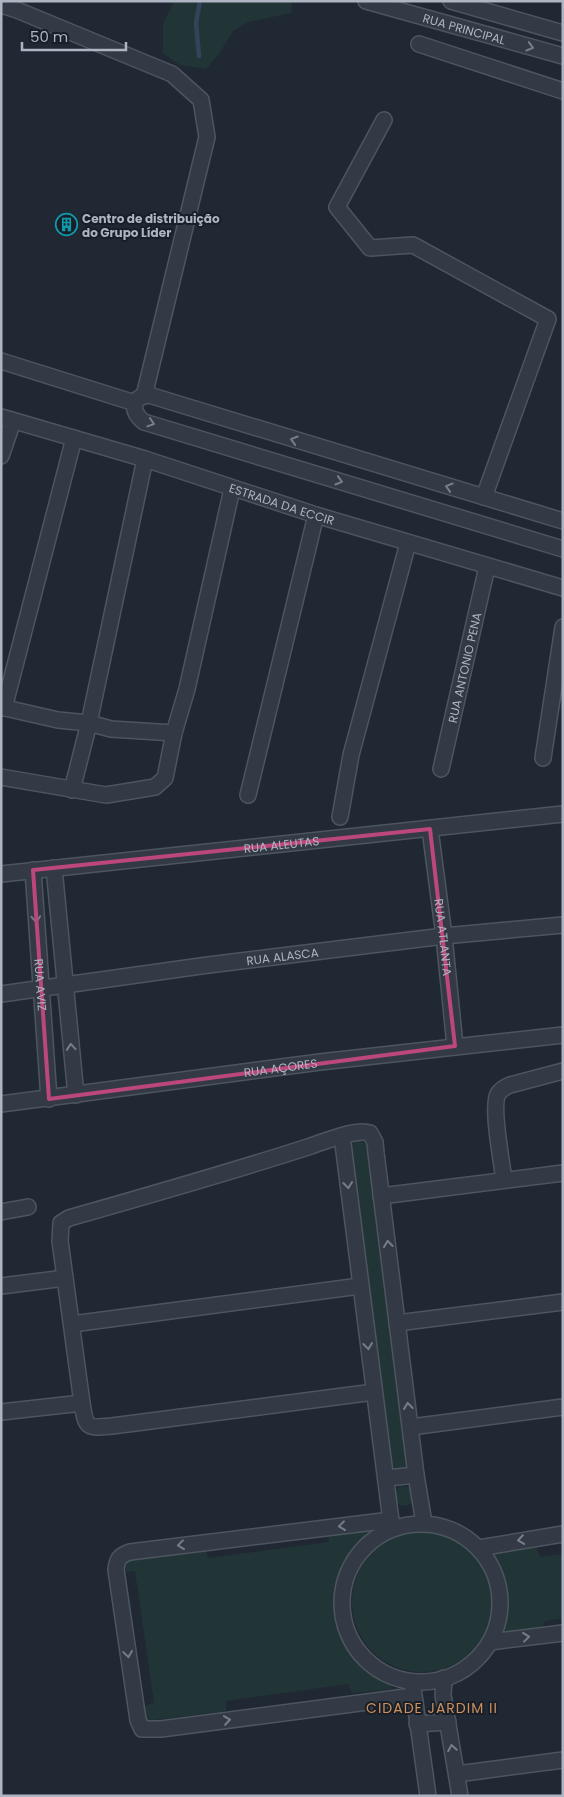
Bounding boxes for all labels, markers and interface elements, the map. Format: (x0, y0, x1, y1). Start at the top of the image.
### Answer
street label: RUA PRINCIPAL (421, 9, 507, 48)
scale bar (22, 20, 126, 52)
text: 50 m (30, 26, 68, 47)
one-way arrow (526, 42, 534, 52)
place label: Centro de distribuição do Grupo Líder (82, 210, 220, 241)
building icon: Centro de distribuição do Grupo Líder (54, 213, 78, 237)
one-way arrow (146, 417, 154, 427)
one-way arrow (290, 435, 298, 445)
one-way arrow (335, 475, 343, 485)
street label: ESTRADA DA ECCIR (227, 479, 337, 529)
one-way arrow (445, 482, 454, 492)
street label: RUA ANTONIO PENA (443, 611, 485, 725)
street label: RUA ALEUTAS (243, 832, 320, 857)
street label: RUA ATLANTA (431, 897, 456, 977)
one-way arrow (31, 915, 42, 923)
street label: RUA ALASCA (245, 943, 319, 969)
street label: RUA AVIZ (31, 958, 51, 1011)
one-way arrow (66, 1043, 77, 1051)
street label: RUA AÇORES (243, 1054, 318, 1080)
one-way arrow (342, 1181, 353, 1189)
one-way arrow (383, 1240, 393, 1249)
one-way arrow (362, 1342, 373, 1350)
one-way arrow (403, 1401, 414, 1409)
one-way arrow (338, 1520, 346, 1531)
one-way arrow (516, 1534, 524, 1545)
one-way arrow (177, 1540, 185, 1550)
one-way arrow (523, 1632, 531, 1643)
one-way arrow (123, 1650, 133, 1659)
district label: CIDADE JARDIM II (366, 1698, 498, 1718)
one-way arrow (222, 1716, 231, 1726)
one-way arrow (448, 1743, 458, 1752)

